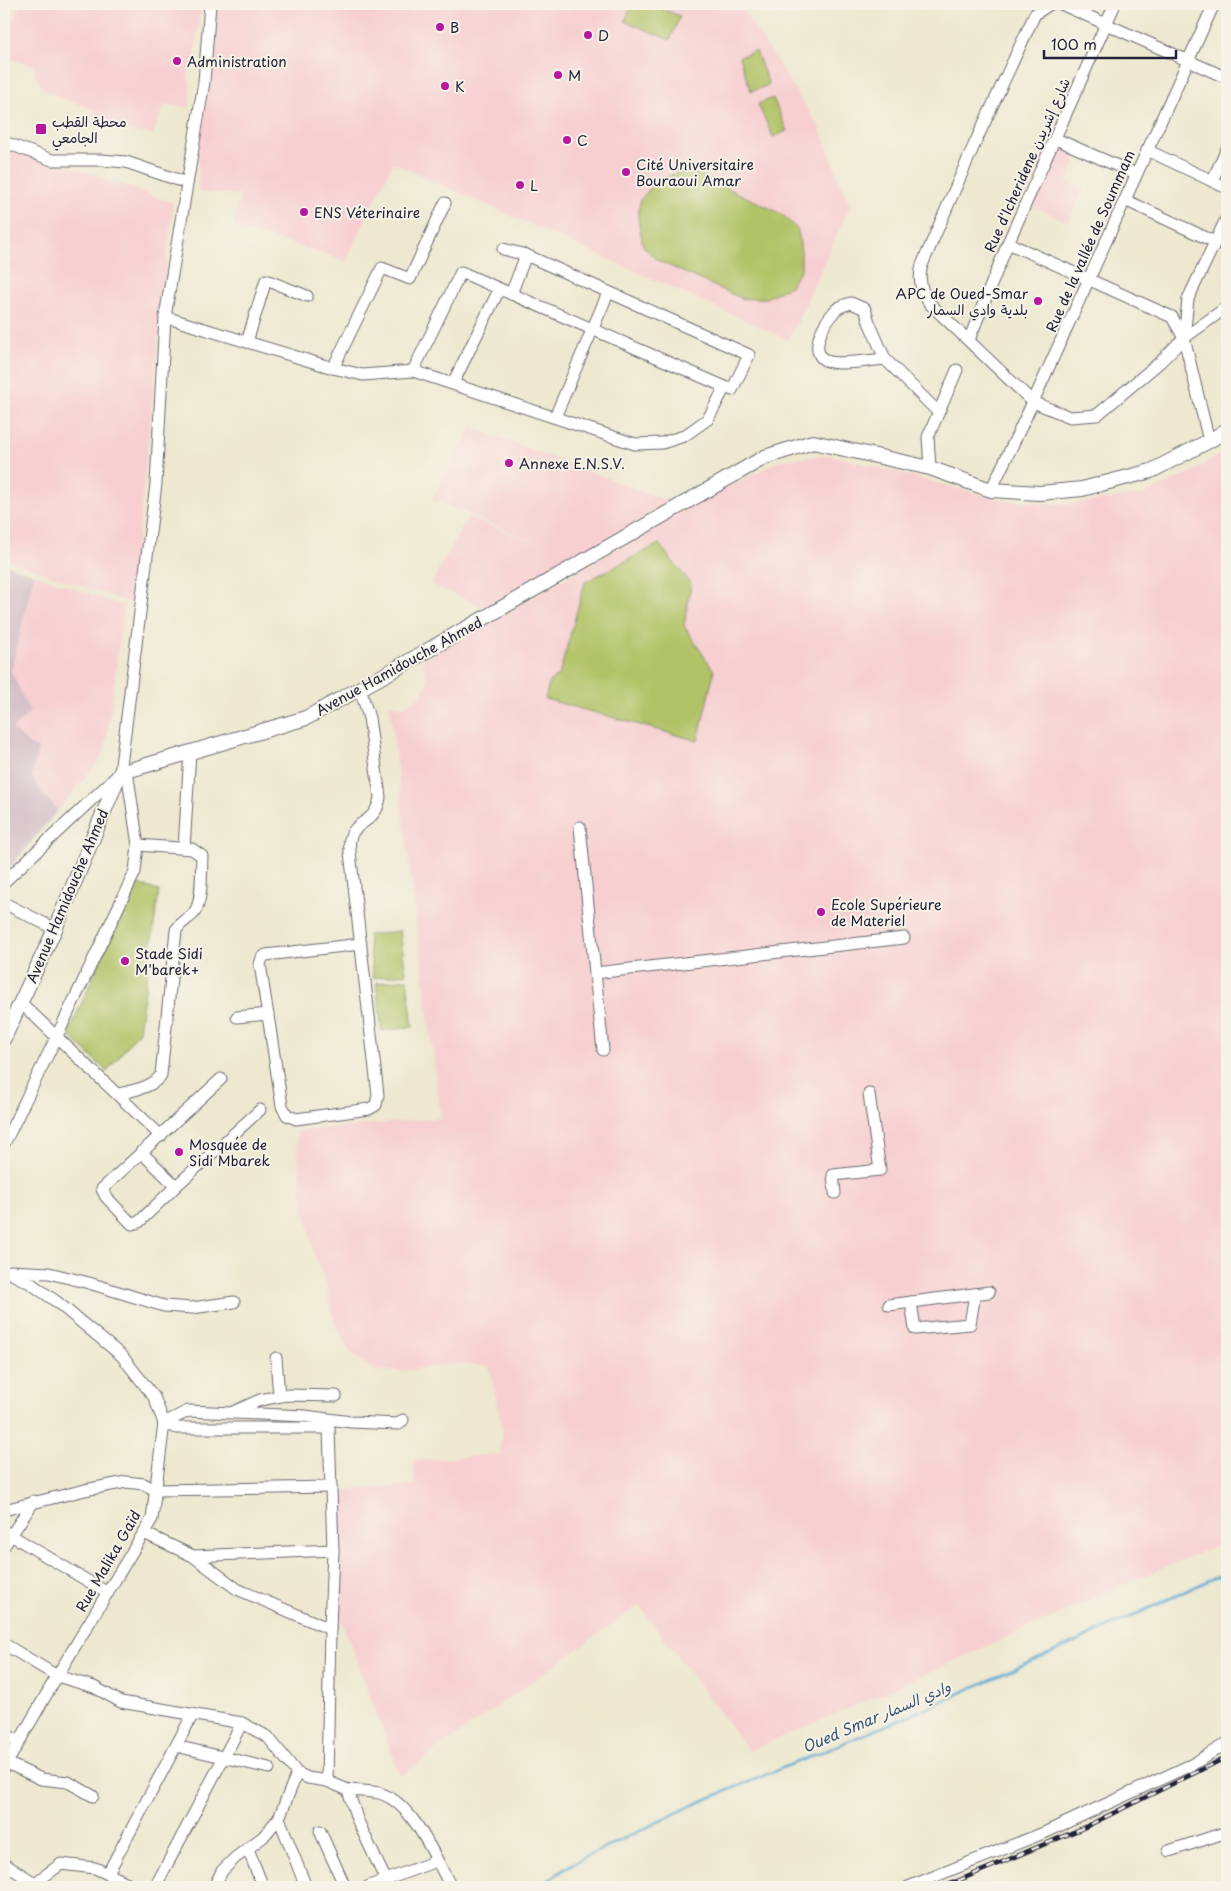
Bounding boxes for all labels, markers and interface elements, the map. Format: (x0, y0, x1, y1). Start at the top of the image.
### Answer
place label: B (450, 17, 459, 38)
marker: B (434, 21, 446, 33)
place label: D (598, 25, 609, 46)
scale bar (1044, 28, 1176, 60)
marker: D (582, 29, 594, 41)
text: 100 m (1051, 32, 1097, 55)
place label: Administration (187, 51, 287, 72)
marker: Administration (171, 55, 183, 67)
place label: M (568, 65, 581, 86)
marker: M (552, 69, 564, 81)
street label: Rue d'Icheridene شارع إشريدن (979, 74, 1075, 256)
place label: K (455, 76, 465, 97)
marker: K (439, 80, 451, 92)
place label: محطة القطب الجامعي (52, 111, 127, 151)
marker: محطة القطب الجامعي (34, 122, 48, 136)
place label: C (577, 130, 588, 151)
marker: C (561, 134, 573, 146)
street label: Rue de la vallée de Soummam (1040, 147, 1140, 335)
place label: Cité Universitaire Bouraoui Amar (636, 154, 754, 191)
marker: Cité Universitaire Bouraoui Amar (620, 166, 632, 178)
place label: L (530, 175, 538, 196)
marker: L (514, 179, 526, 191)
place label: ENS Véterinaire (314, 202, 420, 223)
marker: ENS Véterinaire (298, 206, 310, 218)
place label: APC de Oued-Smar بلدية وادي السمار (896, 283, 1029, 321)
marker: APC de Oued-Smar بلدية وادي السمار (1032, 295, 1044, 307)
place label: Annexe E.N.S.V. (519, 453, 625, 474)
marker: Annexe E.N.S.V. (503, 457, 515, 469)
street label: Avenue Hamidouche Ahmed (312, 611, 486, 721)
street label: Avenue Hamidouche Ahmed (21, 806, 113, 986)
place label: Ecole Supérieure de Materiel (831, 894, 942, 931)
marker: Ecole Supérieure de Materiel (815, 906, 827, 918)
place label: Stade Sidi M'barek+ (135, 943, 203, 980)
marker: Stade Sidi M'barek+ (119, 955, 131, 967)
place label: Mosquée de Sidi Mbarek (189, 1134, 271, 1171)
marker: Mosquée de Sidi Mbarek (173, 1146, 185, 1158)
street label: Rue Malika Gaïd (70, 1506, 146, 1616)
water label: Oued Smar وادي السمار (798, 1674, 954, 1759)

